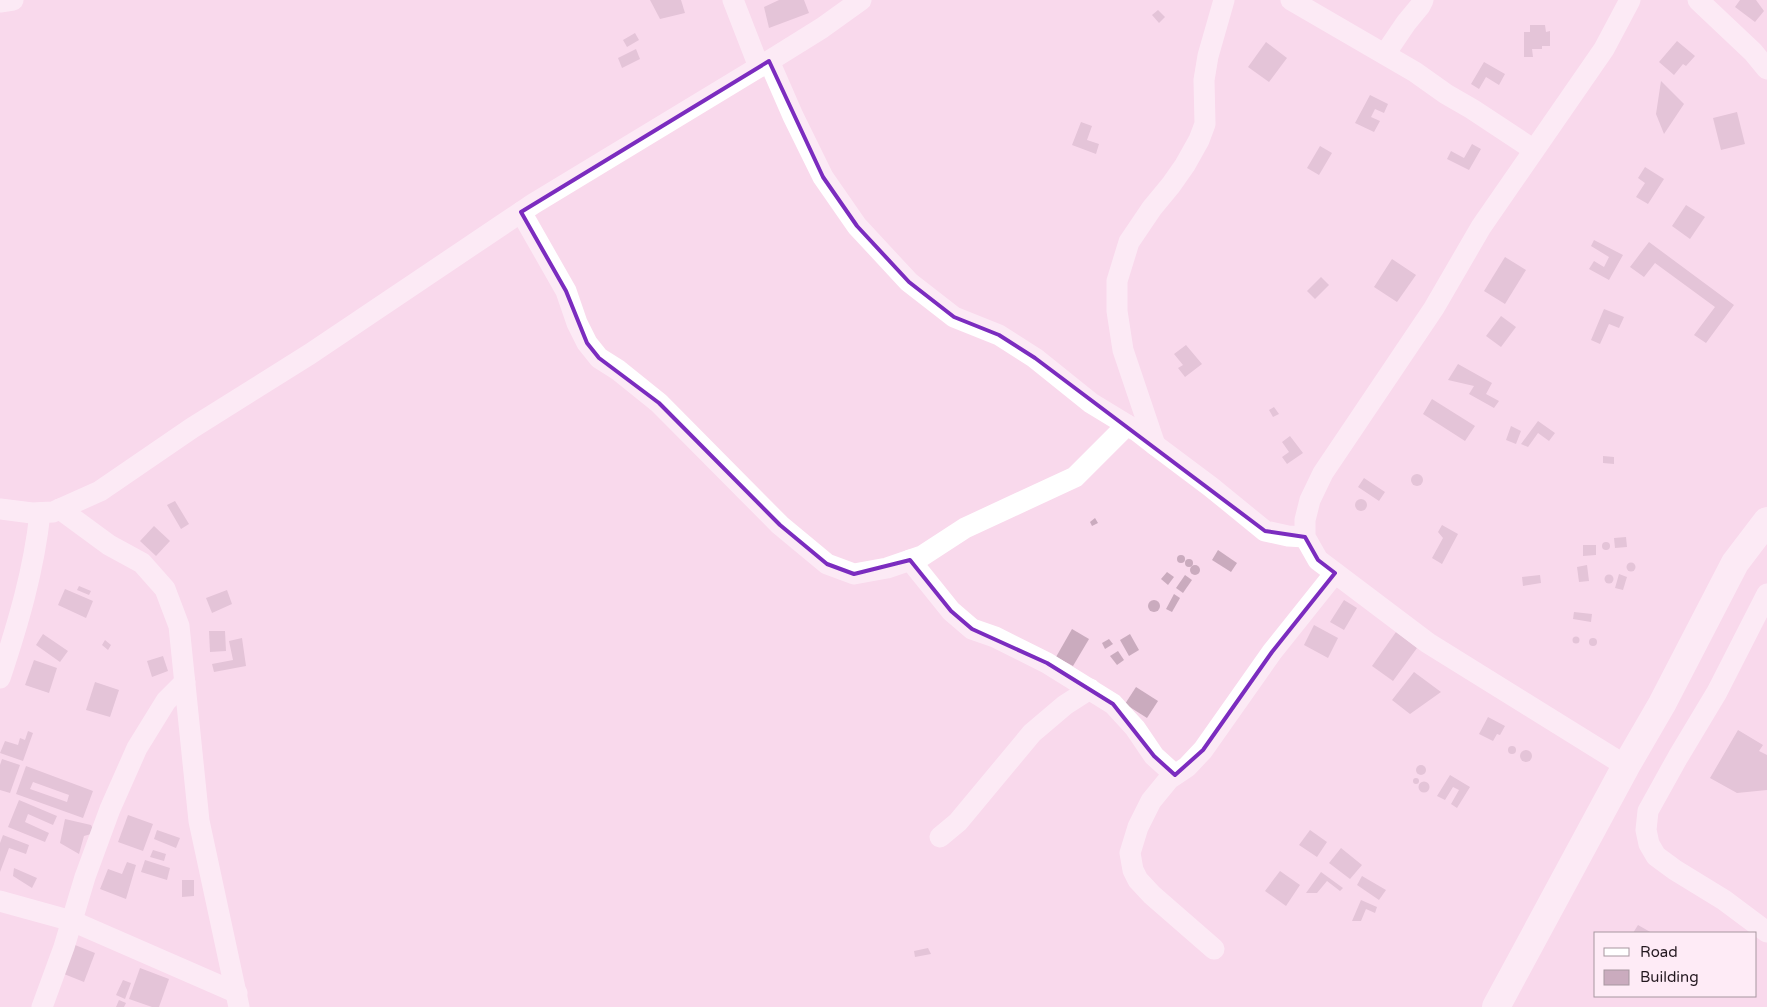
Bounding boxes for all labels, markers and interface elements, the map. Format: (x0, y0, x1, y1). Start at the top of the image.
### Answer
legend (1594, 932, 1757, 997)
text: Road (1640, 943, 1678, 961)
text: Building (1640, 968, 1699, 986)

